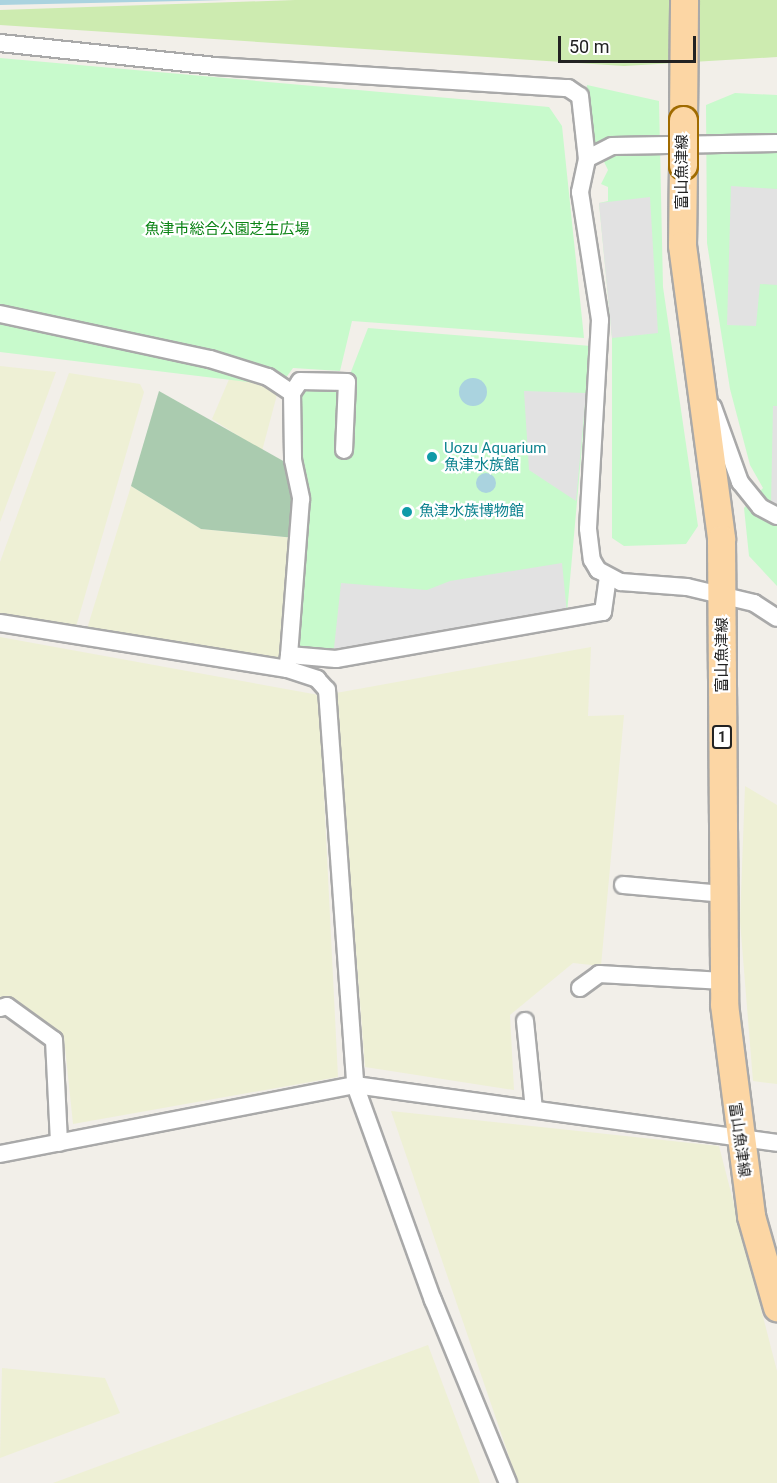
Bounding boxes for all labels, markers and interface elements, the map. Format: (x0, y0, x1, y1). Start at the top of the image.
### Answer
scale bar (561, 24, 699, 62)
text: 50 m (569, 36, 609, 57)
street label: 富山魚津線 (674, 135, 692, 209)
park label: 魚津市総合公園芝生広場 (145, 221, 309, 239)
place label: Uozu Aquarium 魚津水族館 (444, 439, 546, 474)
marker: Uozu Aquarium 魚津水族館 (425, 450, 439, 464)
place label: 魚津水族博物館 (419, 503, 524, 521)
marker: 魚津水族博物館 (400, 505, 414, 519)
street label: 富山魚津線 (714, 618, 732, 692)
road number: 1 (712, 726, 732, 748)
street label: 富山魚津線 (725, 1102, 753, 1178)

